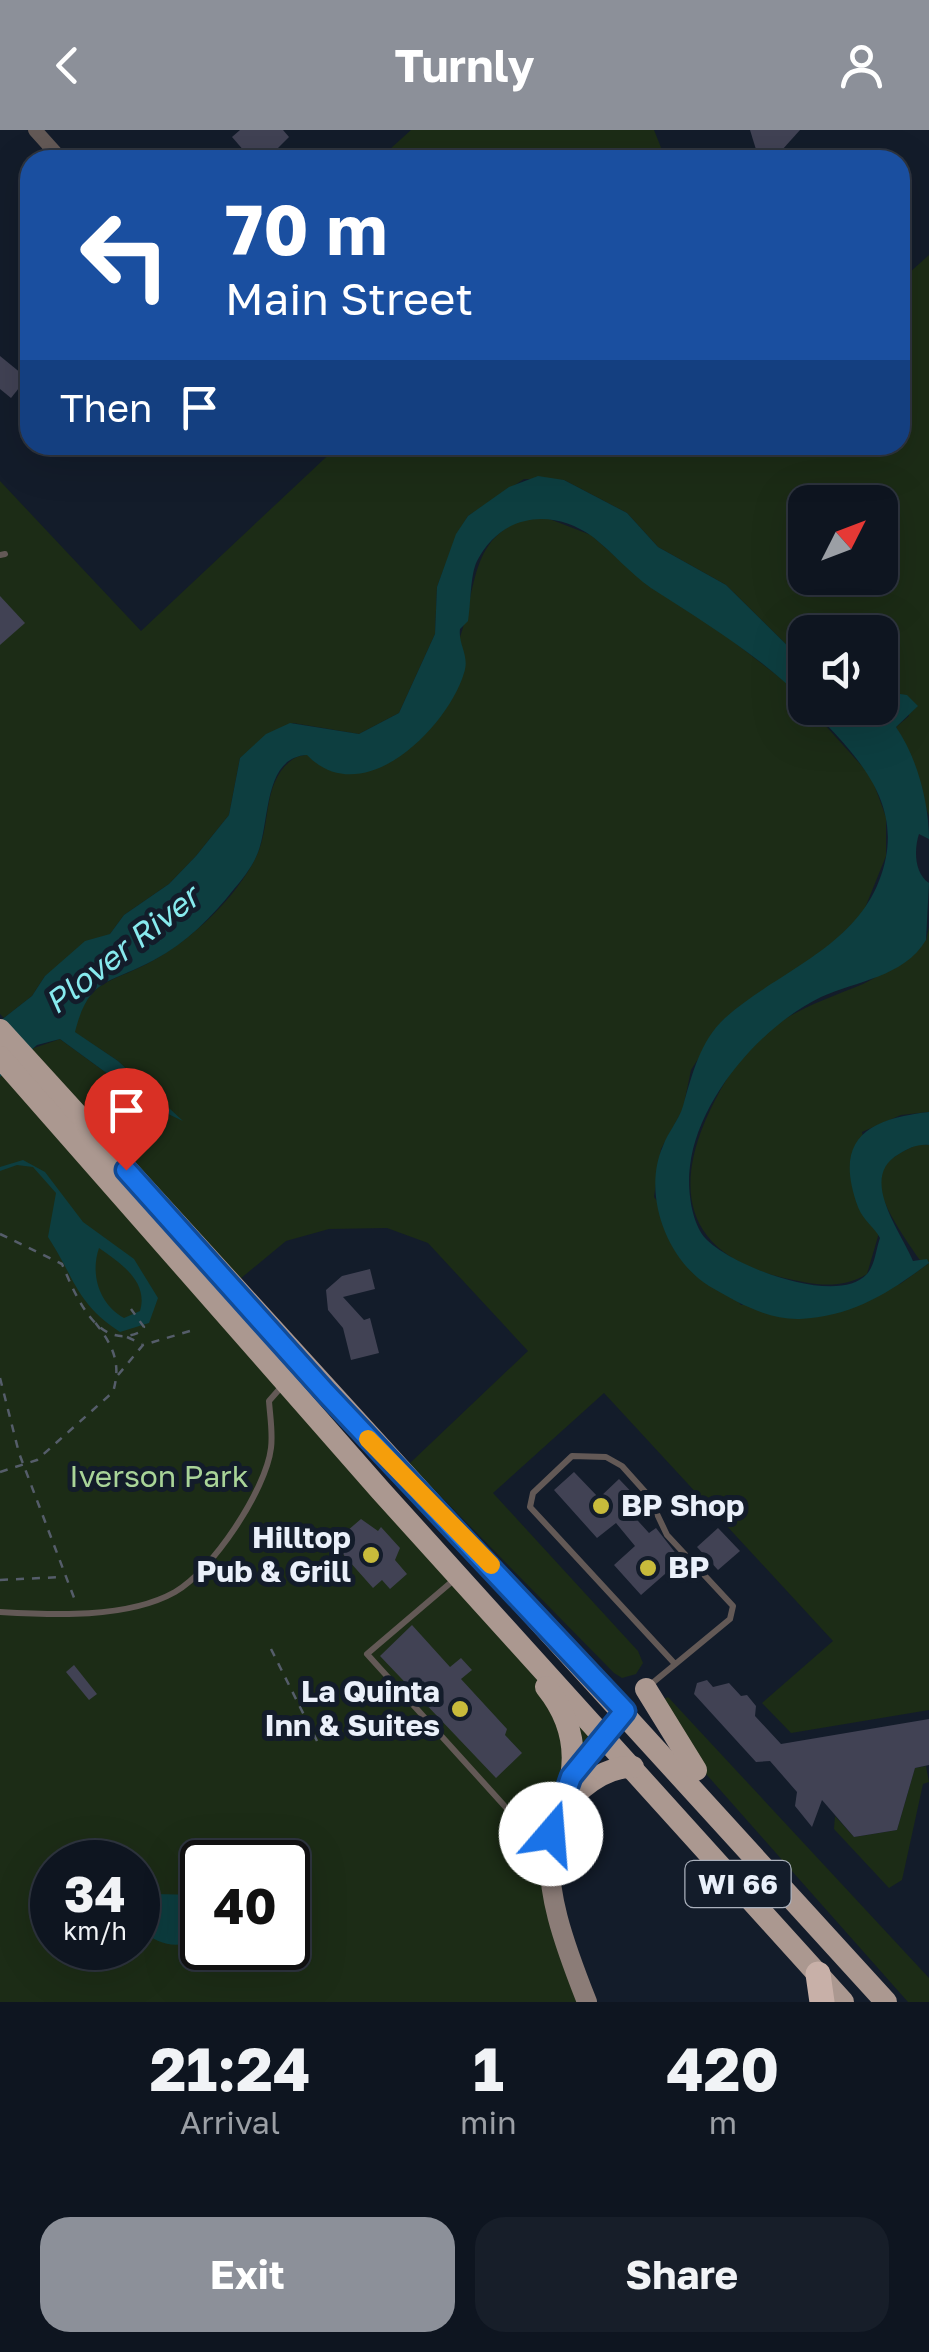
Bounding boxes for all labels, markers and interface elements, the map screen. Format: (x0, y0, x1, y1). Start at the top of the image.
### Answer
icon: back (40, 38, 95, 93)
text: Turnly (394, 38, 535, 92)
icon: person (834, 38, 889, 93)
text: 70 m (225, 186, 387, 270)
icon: left (60, 190, 190, 320)
text: Main Street (225, 271, 473, 325)
icon: arrive (172, 380, 227, 435)
text: Then (60, 385, 152, 430)
north arrow (788, 485, 898, 595)
map controls (788, 485, 898, 725)
button: sound (788, 615, 898, 725)
water label: Plover River (37, 875, 209, 1021)
pin (84, 1068, 169, 1171)
icon: arrive (99, 1083, 154, 1138)
park label: Iverson Park (69, 1458, 249, 1494)
place label: BP Shop (621, 1487, 744, 1523)
marker: BP Shop (590, 1495, 612, 1517)
place label: Hilltop Pub & Grill (196, 1519, 351, 1589)
marker: Hilltop Pub & Grill (360, 1544, 382, 1566)
place label: BP (668, 1549, 709, 1585)
marker: BP (637, 1557, 659, 1579)
place label: La Quinta Inn & Suites (265, 1673, 440, 1743)
marker: La Quinta Inn & Suites (449, 1698, 471, 1720)
position arrow (499, 1782, 603, 1886)
speed limit sign: 40 (180, 1840, 310, 1970)
road number: WI 66 (686, 1861, 790, 1907)
text: 34 (64, 1863, 126, 1923)
text: km/h (63, 1915, 127, 1946)
text: 21:24 (150, 2032, 310, 2104)
text: 1 (473, 2032, 504, 2104)
text: 420 (666, 2032, 779, 2104)
text: Arrival (180, 2103, 280, 2141)
text: min (460, 2103, 517, 2141)
text: m (709, 2103, 737, 2141)
button: Exit (40, 2217, 455, 2332)
button: Share (475, 2217, 889, 2332)

